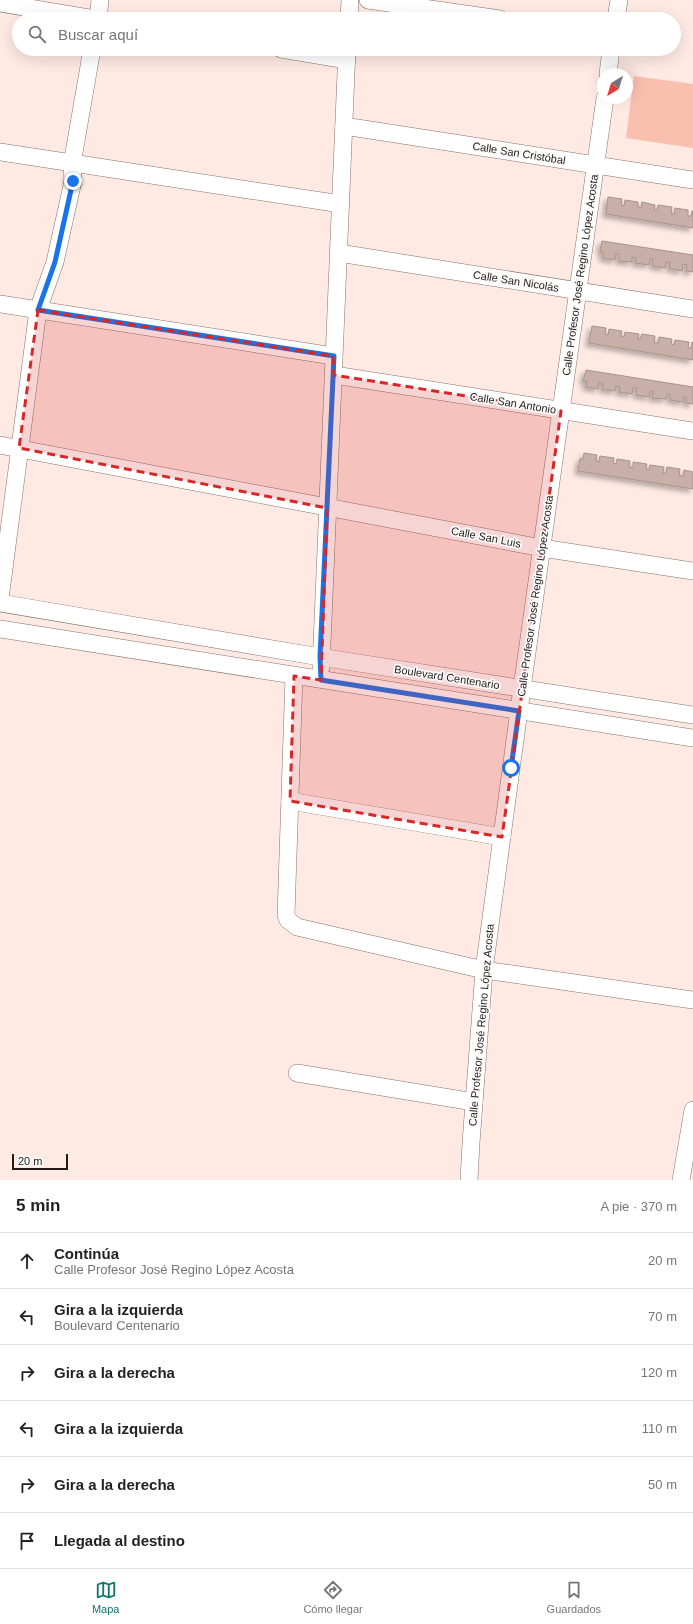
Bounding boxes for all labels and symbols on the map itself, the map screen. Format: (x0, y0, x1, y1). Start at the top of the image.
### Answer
north arrow (597, 68, 633, 104)
street label: Calle San Cristóbal (472, 140, 566, 166)
route end (64, 172, 82, 190)
street label: Calle Profesor José Regino López Acosta (560, 173, 600, 376)
street label: Calle San Nicolás (472, 268, 560, 294)
street label: Calle San Antonio (469, 390, 557, 416)
street label: Calle Profesor José Regino López Acosta (515, 494, 555, 697)
street label: Calle San Luis (450, 524, 522, 550)
street label: Boulevard Centenario (394, 663, 500, 691)
route start (502, 759, 520, 777)
street label: Calle Profesor José Regino López Acosta (466, 922, 496, 1127)
scale bar (12, 1152, 68, 1171)

